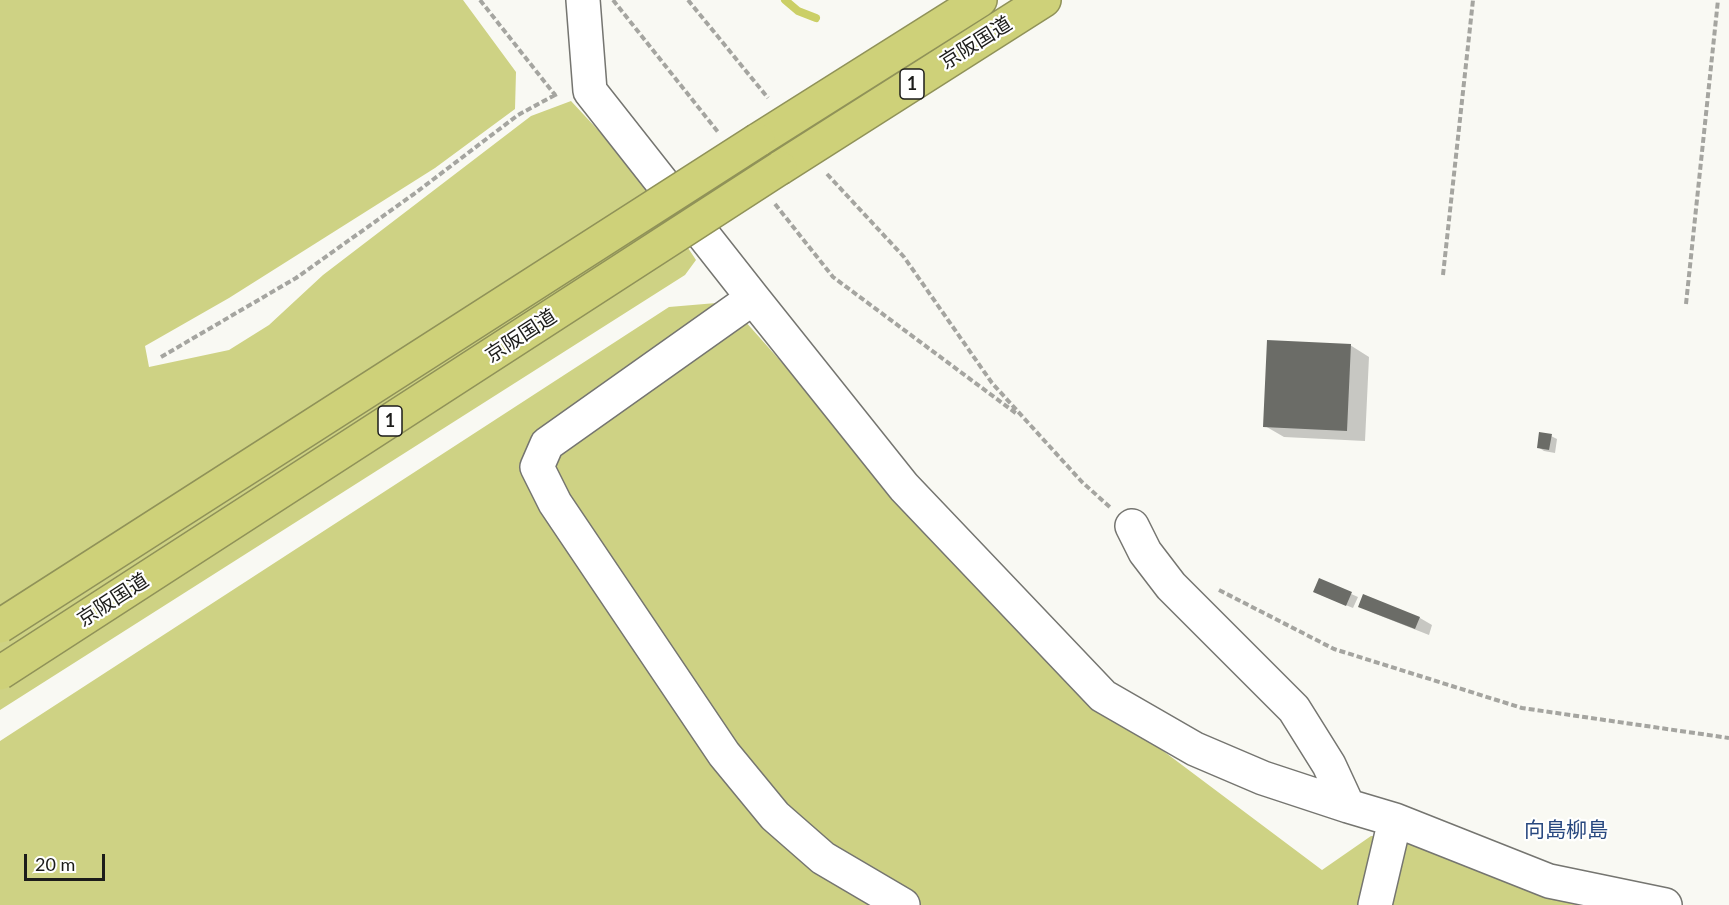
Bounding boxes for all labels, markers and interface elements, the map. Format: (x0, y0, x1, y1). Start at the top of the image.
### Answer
street label: 京阪国道 (936, 12, 1016, 74)
road number: 1 (900, 69, 924, 99)
street label: 京阪国道 (481, 304, 561, 368)
road number: 1 (378, 406, 402, 436)
street label: 京阪国道 (73, 568, 153, 632)
district label: 向島柳島 (1524, 817, 1608, 843)
scale bar (27, 842, 108, 880)
text: 20 m (35, 853, 75, 875)

